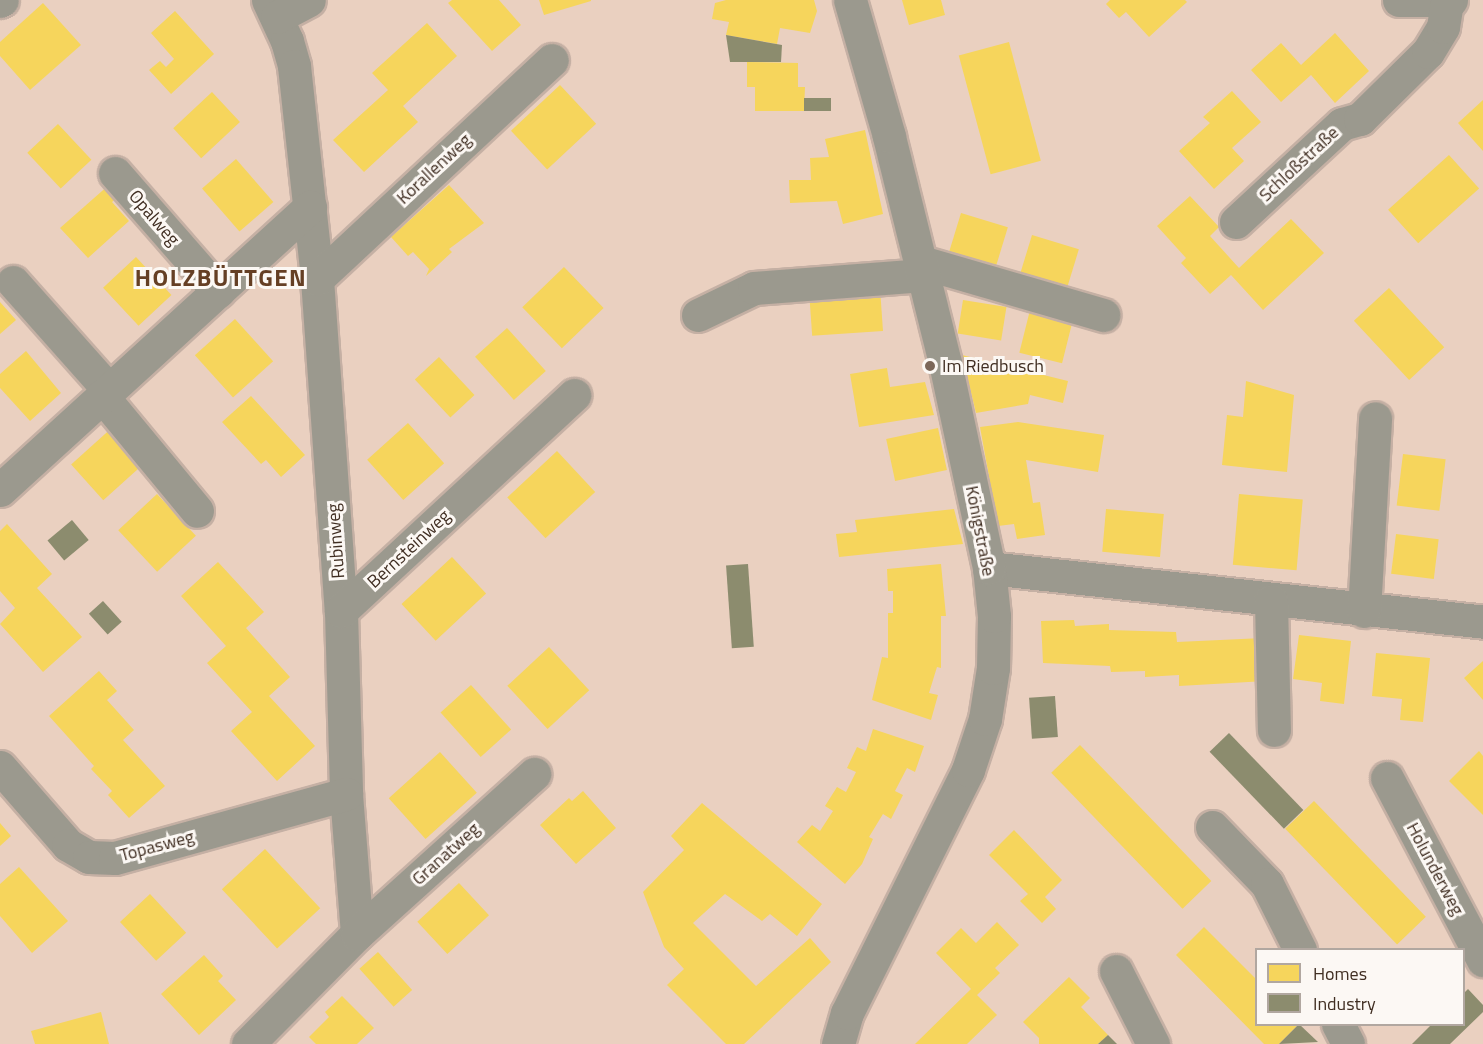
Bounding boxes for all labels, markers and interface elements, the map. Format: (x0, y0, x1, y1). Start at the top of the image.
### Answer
street label: Schloßstraße (1255, 122, 1343, 206)
street label: Korallenweg (392, 129, 476, 209)
street label: Opalweg (124, 186, 184, 250)
district label: HOLZBÜTTGEN (135, 264, 307, 292)
place label: Im Riedbusch (942, 355, 1044, 377)
marker: Im Riedbusch (923, 359, 937, 373)
street label: Königstraße (961, 484, 999, 578)
street label: Rubinweg (323, 503, 349, 579)
street label: Bernsteinweg (363, 505, 455, 593)
street label: Granatweg (408, 818, 484, 890)
street label: Holunderweg (1402, 819, 1468, 919)
street label: Topasweg (117, 826, 197, 866)
legend (1255, 948, 1465, 1026)
text: Homes (1313, 960, 1367, 987)
text: Industry (1313, 990, 1376, 1017)

